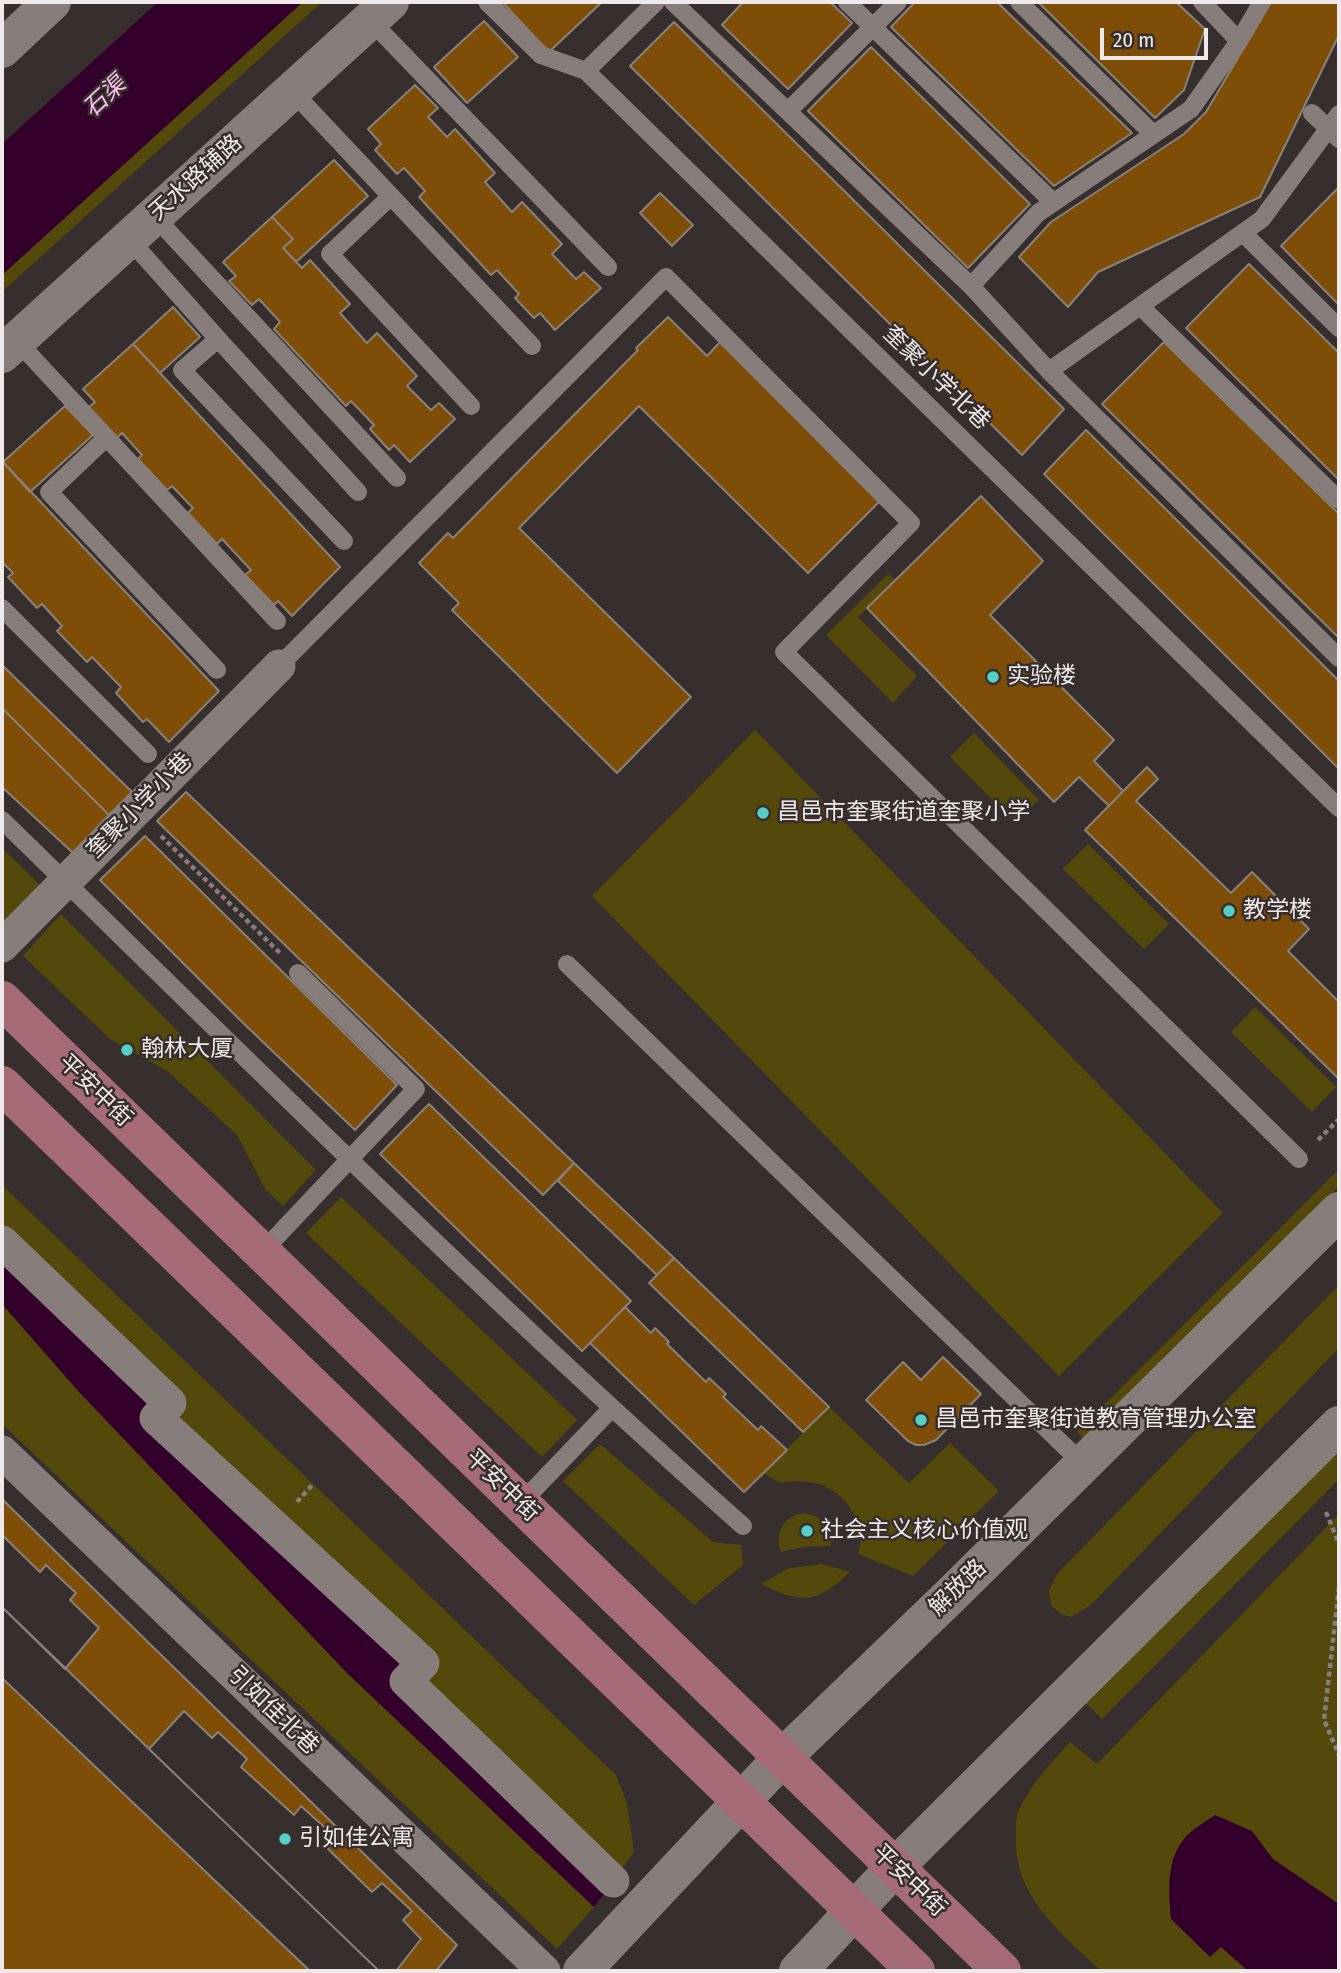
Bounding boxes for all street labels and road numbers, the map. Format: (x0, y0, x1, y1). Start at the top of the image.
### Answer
street label: 天水路辅路 (144, 129, 248, 227)
street label: 奎聚小学北巷 (877, 320, 995, 436)
street label: 奎聚小学小巷 (81, 747, 199, 865)
street label: 平安中街 (52, 1049, 138, 1133)
street label: 平安中街 (459, 1444, 545, 1528)
street label: 解放路 (924, 1554, 992, 1622)
street label: 引如佳北巷 (222, 1661, 324, 1761)
street label: 平安中街 (866, 1839, 952, 1923)

